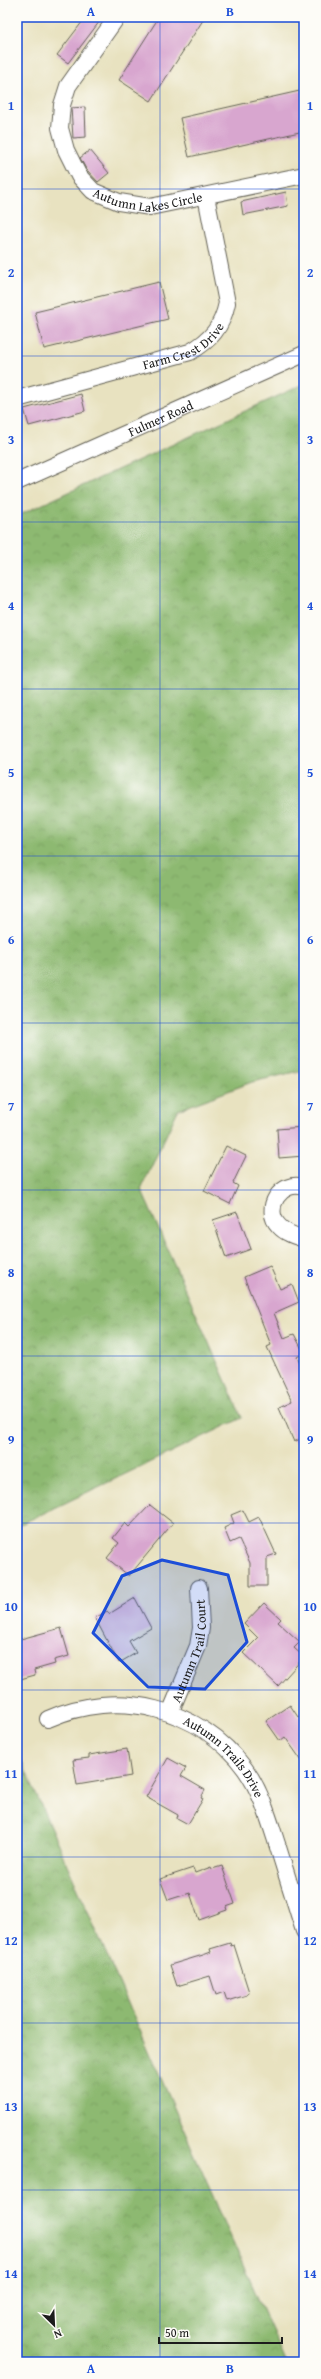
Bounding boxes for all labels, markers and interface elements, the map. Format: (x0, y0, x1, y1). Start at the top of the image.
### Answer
text: A (87, 2, 96, 21)
text: B (226, 2, 234, 21)
text: 1 (8, 96, 14, 115)
text: 1 (307, 96, 313, 115)
street label: Autumn Lakes Circle (90, 183, 204, 217)
text: 2 (8, 263, 15, 282)
text: 2 (307, 263, 314, 282)
street label: Farm Crest Drive (140, 319, 228, 374)
street label: Fulmer Road (125, 395, 196, 441)
text: 3 (8, 430, 14, 449)
text: 3 (307, 430, 313, 449)
text: 4 (8, 596, 15, 615)
text: 4 (307, 596, 314, 615)
text: 5 (8, 763, 15, 782)
text: 5 (307, 763, 314, 782)
text: 6 (8, 930, 15, 949)
text: 6 (307, 930, 314, 949)
text: 7 (8, 1097, 15, 1116)
text: 7 (307, 1097, 314, 1116)
text: 8 (8, 1263, 15, 1282)
text: 8 (307, 1263, 314, 1282)
text: 9 (8, 1430, 15, 1449)
text: 9 (307, 1430, 314, 1449)
text: 10 (4, 1597, 18, 1616)
text: 10 (303, 1597, 317, 1616)
street label: Autumn Trail Court (166, 1599, 211, 1705)
street label: Autumn Trails Drive (180, 1711, 269, 1800)
text: 11 (4, 1764, 18, 1783)
text: 11 (303, 1764, 317, 1783)
text: 12 (4, 1931, 18, 1950)
text: 12 (303, 1931, 317, 1950)
text: 13 (4, 2097, 18, 2116)
text: 13 (303, 2097, 317, 2116)
text: 14 (4, 2264, 18, 2283)
text: 14 (303, 2264, 317, 2283)
north arrow (34, 2305, 74, 2345)
scale bar (159, 2319, 282, 2345)
text: 50 m (165, 2324, 189, 2341)
text: N (51, 2325, 65, 2343)
text: A (87, 2359, 96, 2378)
text: B (226, 2359, 234, 2378)

